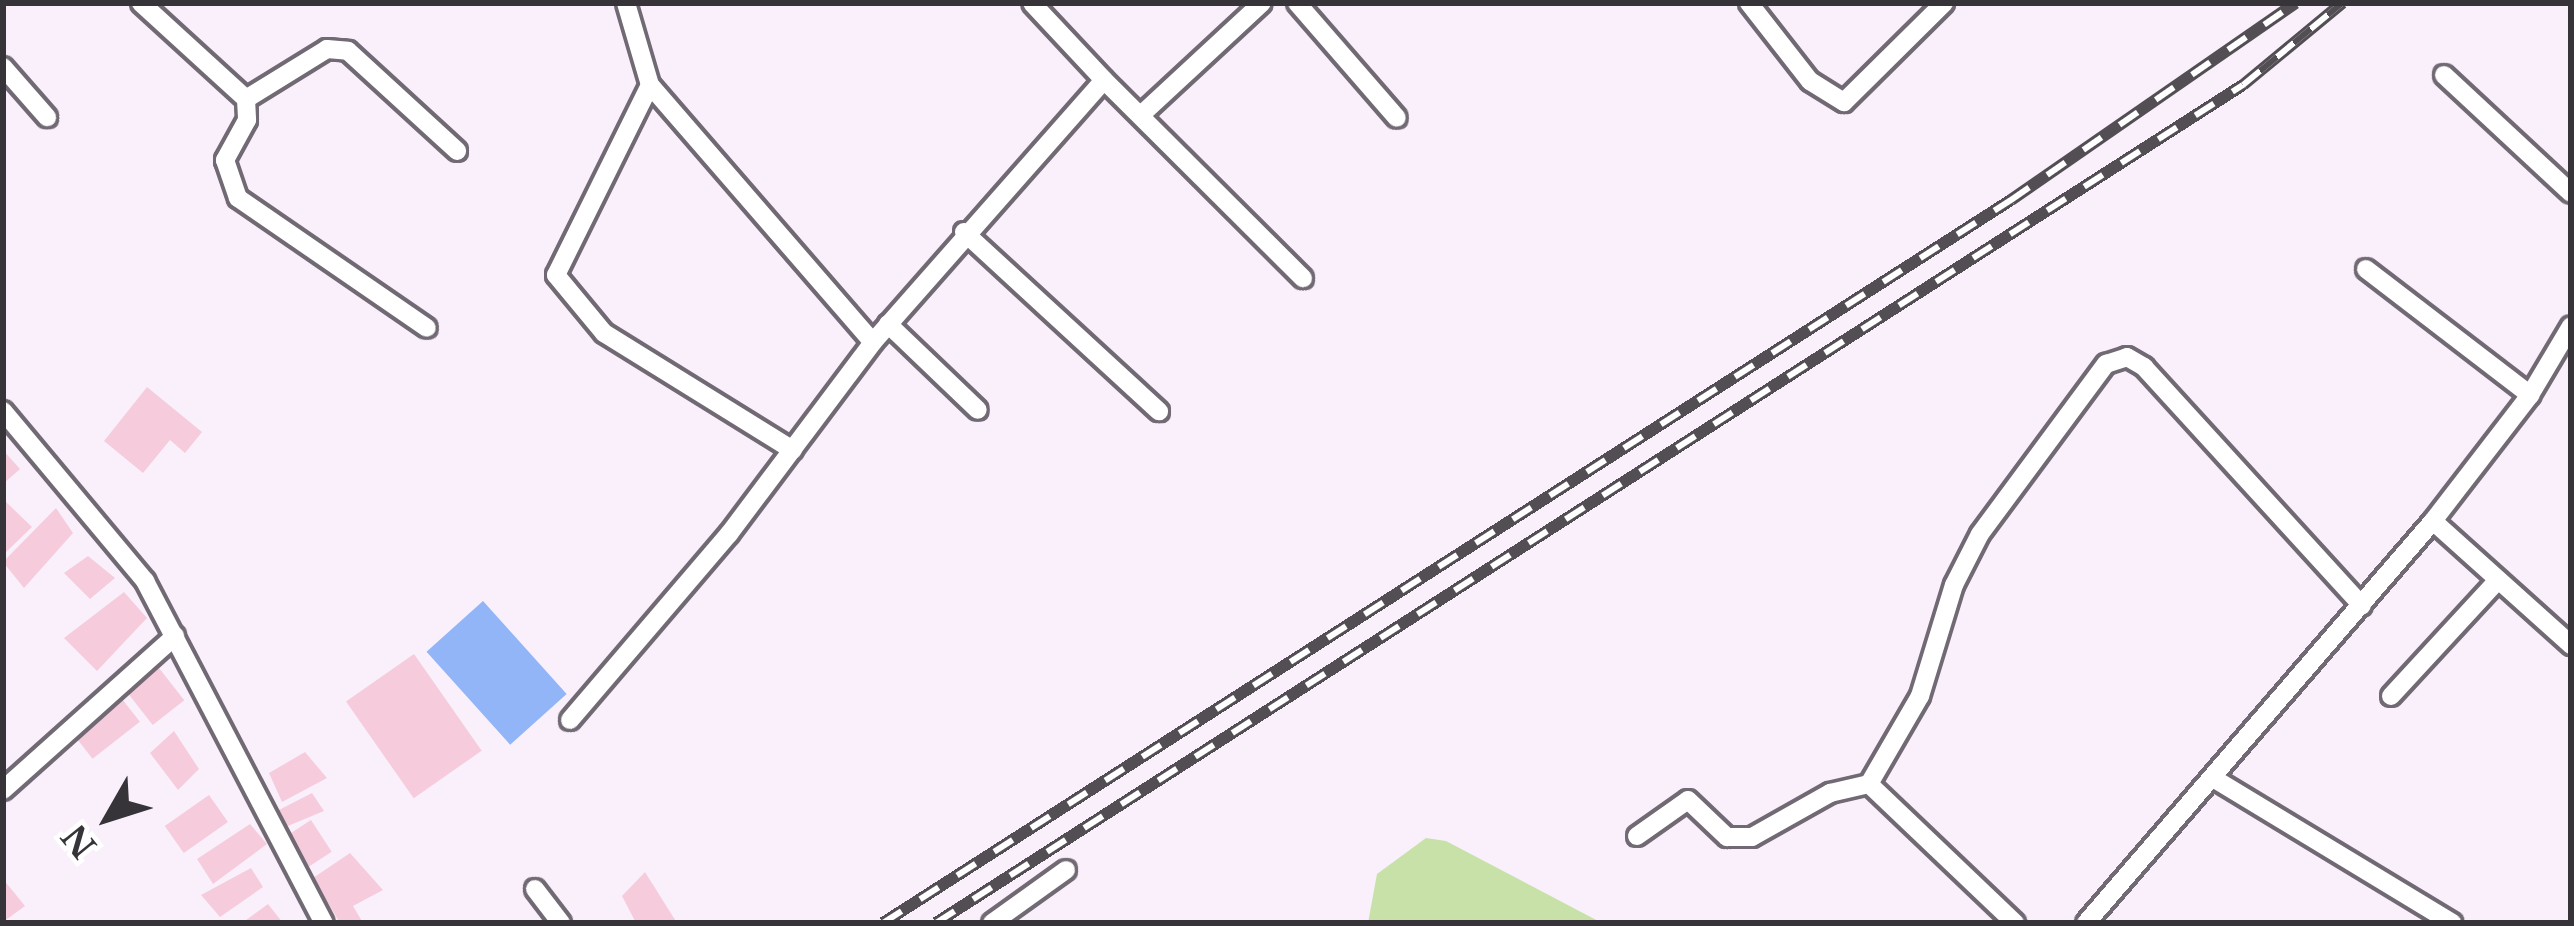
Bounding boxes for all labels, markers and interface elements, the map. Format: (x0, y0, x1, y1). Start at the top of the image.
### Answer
north arrow (48, 758, 168, 878)
text: N (54, 816, 105, 866)

